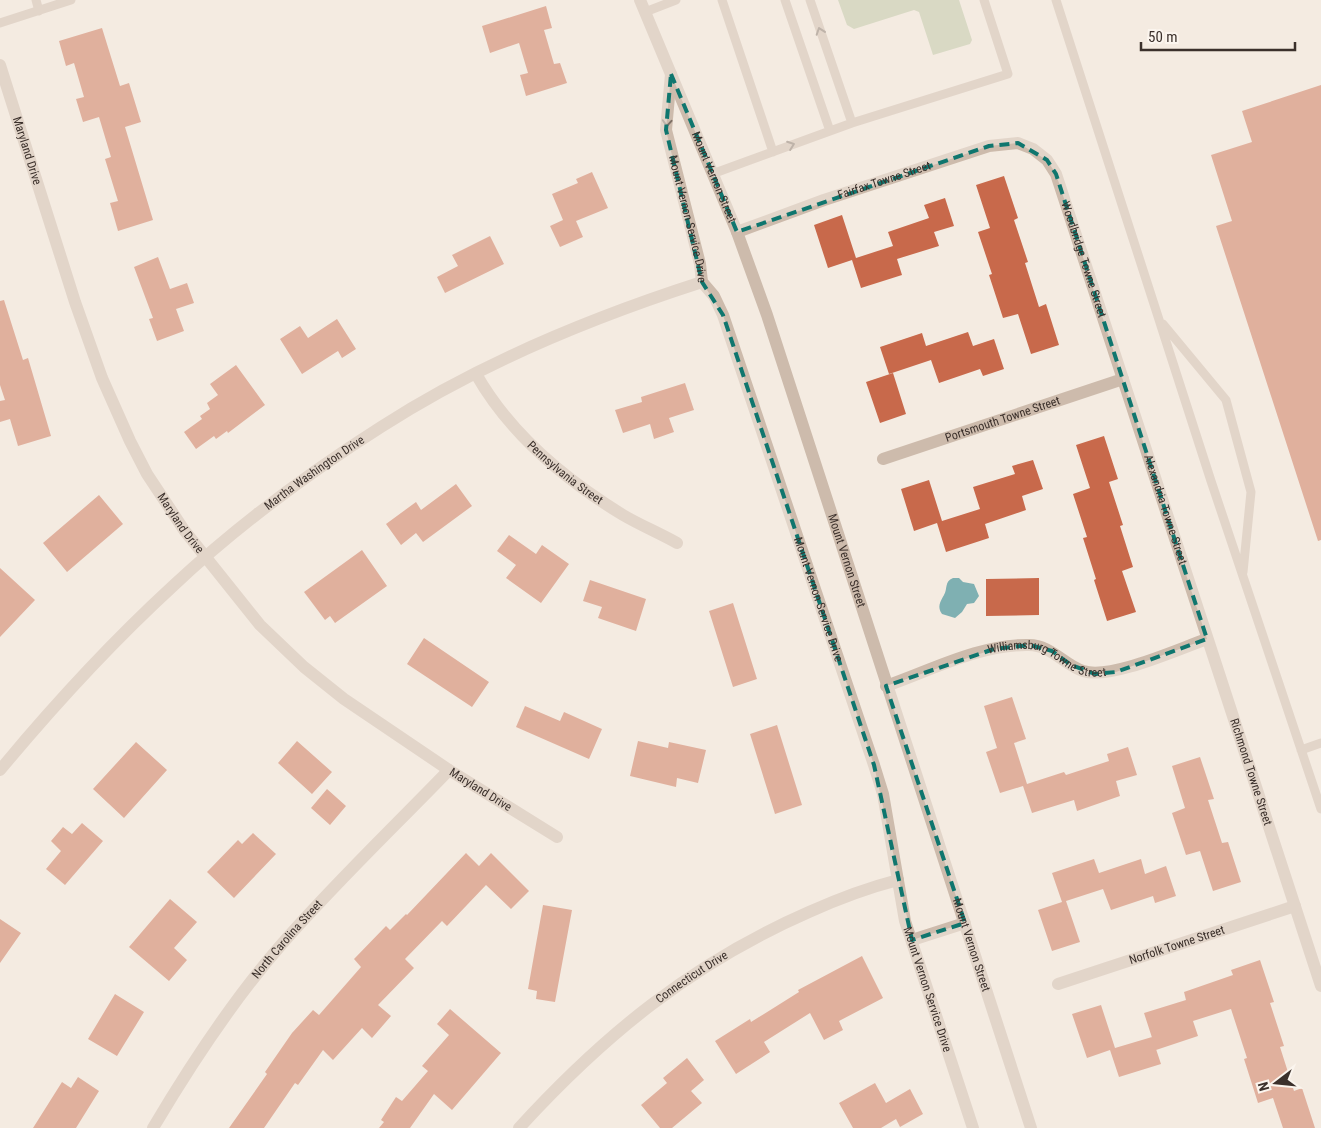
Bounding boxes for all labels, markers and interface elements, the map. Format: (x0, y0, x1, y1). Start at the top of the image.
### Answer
scale bar (1141, 20, 1295, 52)
one-way arrow (816, 27, 826, 36)
text: 50 m (1148, 28, 1178, 46)
street label: Maryland Drive (10, 115, 45, 187)
one-way arrow (661, 119, 672, 127)
street label: Mount Vernon Street (689, 130, 739, 225)
one-way arrow (786, 141, 795, 151)
street label: Mount Vernon Service Drive (666, 154, 709, 284)
street label: Fairfax Towne Street (836, 158, 933, 202)
street label: Woodbridge Towne Street (1058, 200, 1109, 320)
street label: Portsmouth Towne Street (943, 393, 1062, 445)
street label: Martha Washington Drive (262, 432, 367, 513)
street label: Pennsylvania Street (524, 438, 606, 507)
street label: Alexandria Towne Street (1141, 453, 1190, 567)
street label: Maryland Drive (155, 490, 207, 556)
street label: Mount Vernon Street (825, 512, 869, 610)
street label: Mount Vernon Service Drive (791, 535, 846, 664)
street label: Williamsburg Towne Street (986, 638, 1107, 680)
street label: Richmond Towne Street (1227, 717, 1275, 828)
street label: Maryland Drive (447, 765, 515, 814)
street label: Mount Vernon Street (950, 896, 993, 994)
street label: North Carolina Street (249, 897, 325, 981)
street label: Norfolk Towne Street (1127, 923, 1227, 967)
street label: Mount Vernon Service Drive (900, 925, 955, 1054)
street label: Connecticut Drive (653, 948, 730, 1006)
north arrow (1251, 1058, 1301, 1108)
text: N (1255, 1080, 1272, 1093)

